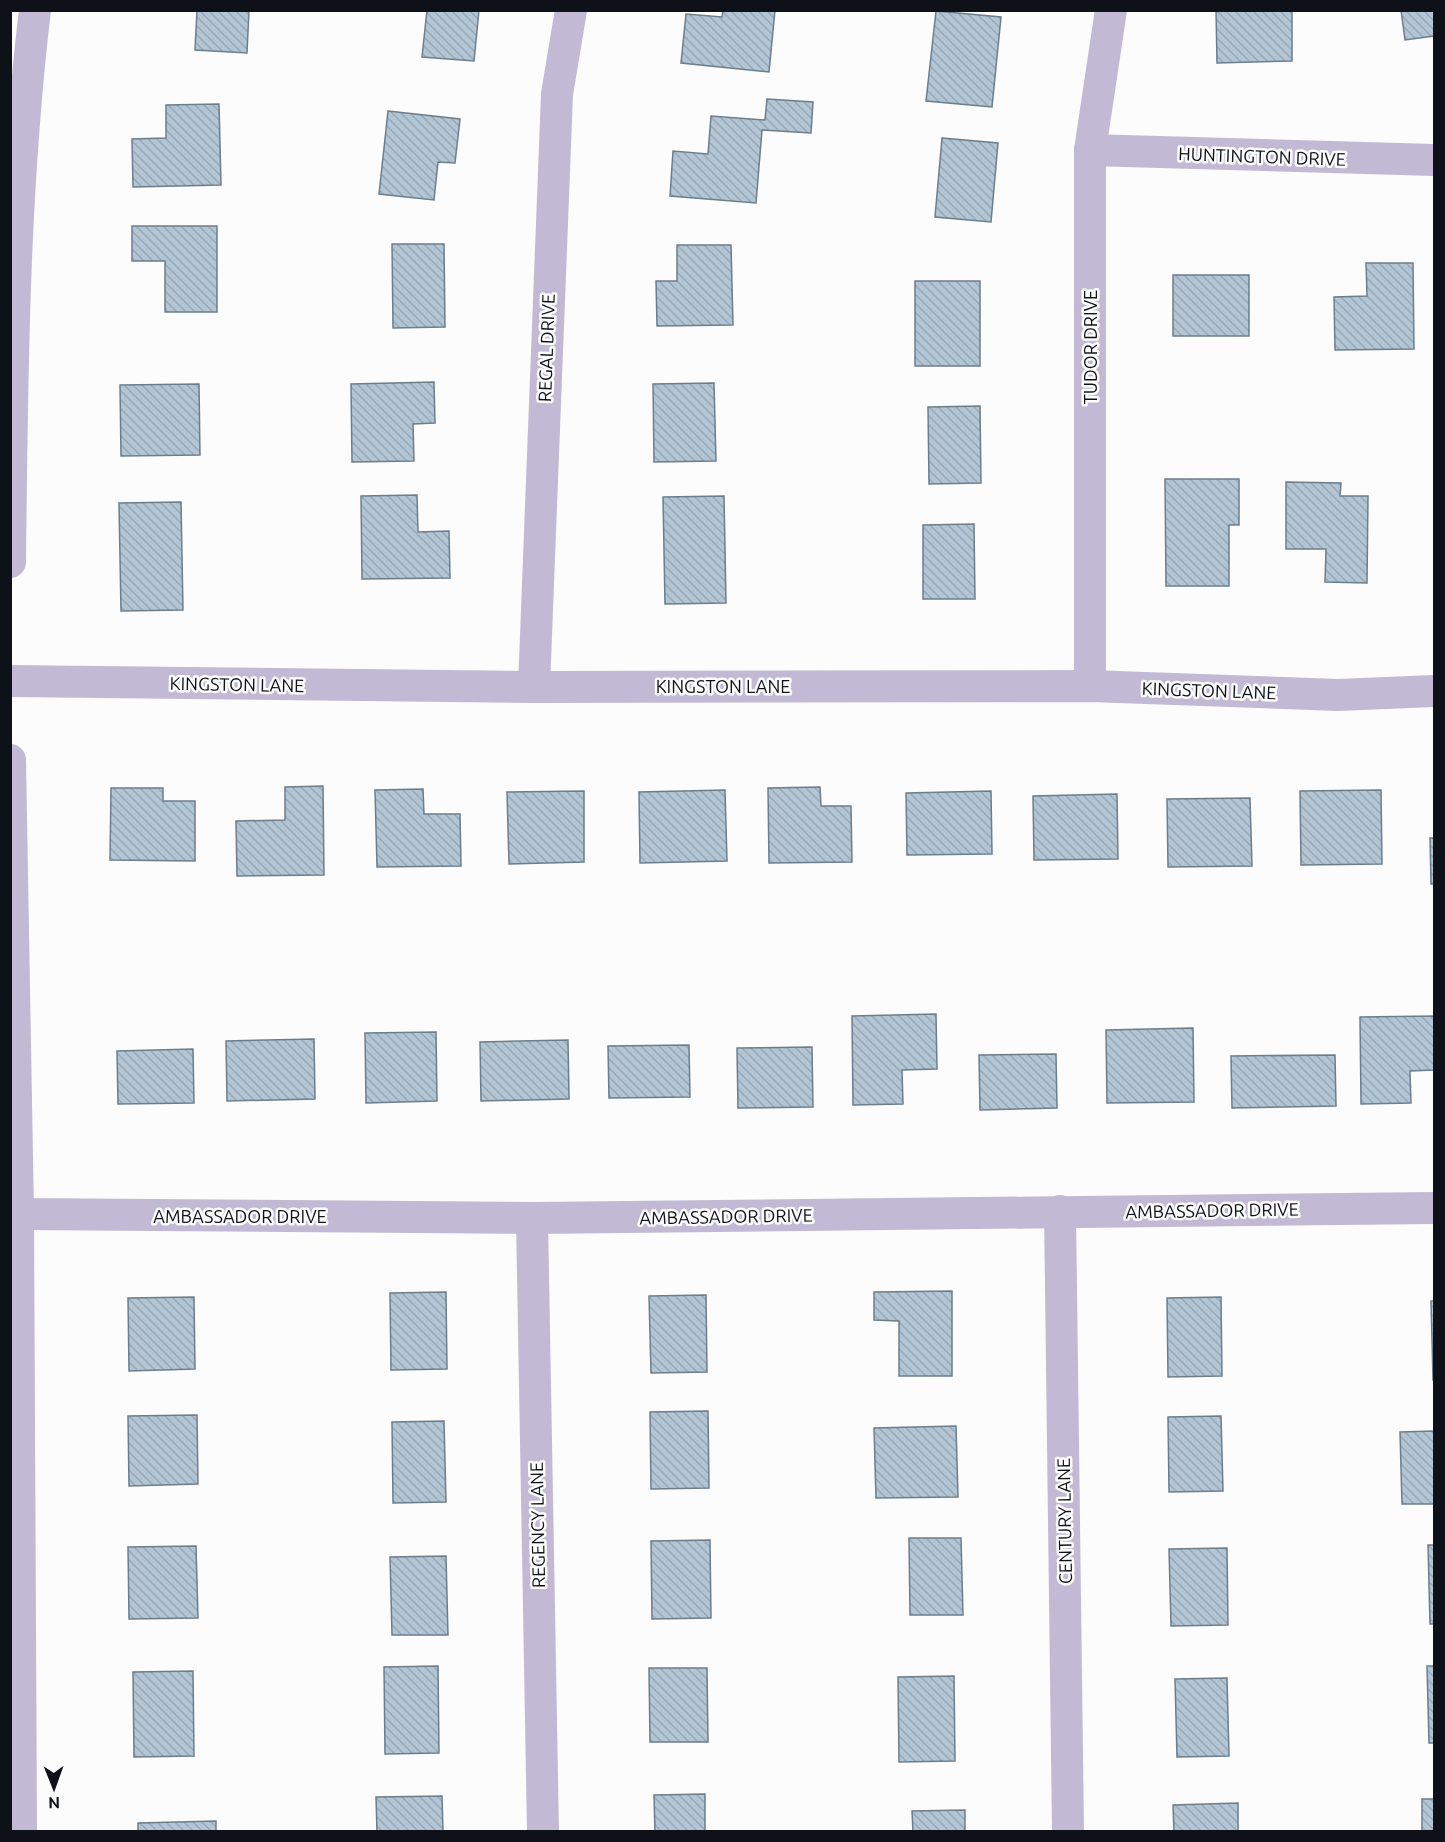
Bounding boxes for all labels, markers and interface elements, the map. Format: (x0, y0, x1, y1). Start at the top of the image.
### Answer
street label: HUNTINGTON DRIVE (1178, 143, 1346, 169)
street label: TUDOR DRIVE (1080, 290, 1100, 404)
street label: REGAL DRIVE (534, 294, 558, 402)
street label: KINGSTON LANE (169, 673, 305, 695)
street label: KINGSTON LANE (656, 676, 790, 696)
street label: KINGSTON LANE (1141, 678, 1277, 702)
street label: AMBASSADOR DRIVE (1125, 1198, 1299, 1222)
street label: AMBASSADOR DRIVE (639, 1204, 813, 1228)
street label: AMBASSADOR DRIVE (153, 1206, 327, 1226)
street label: CENTURY LANE (1053, 1458, 1075, 1584)
street label: REGENCY LANE (526, 1462, 548, 1588)
north arrow (24, 1758, 84, 1818)
text: N (48, 1794, 60, 1812)

